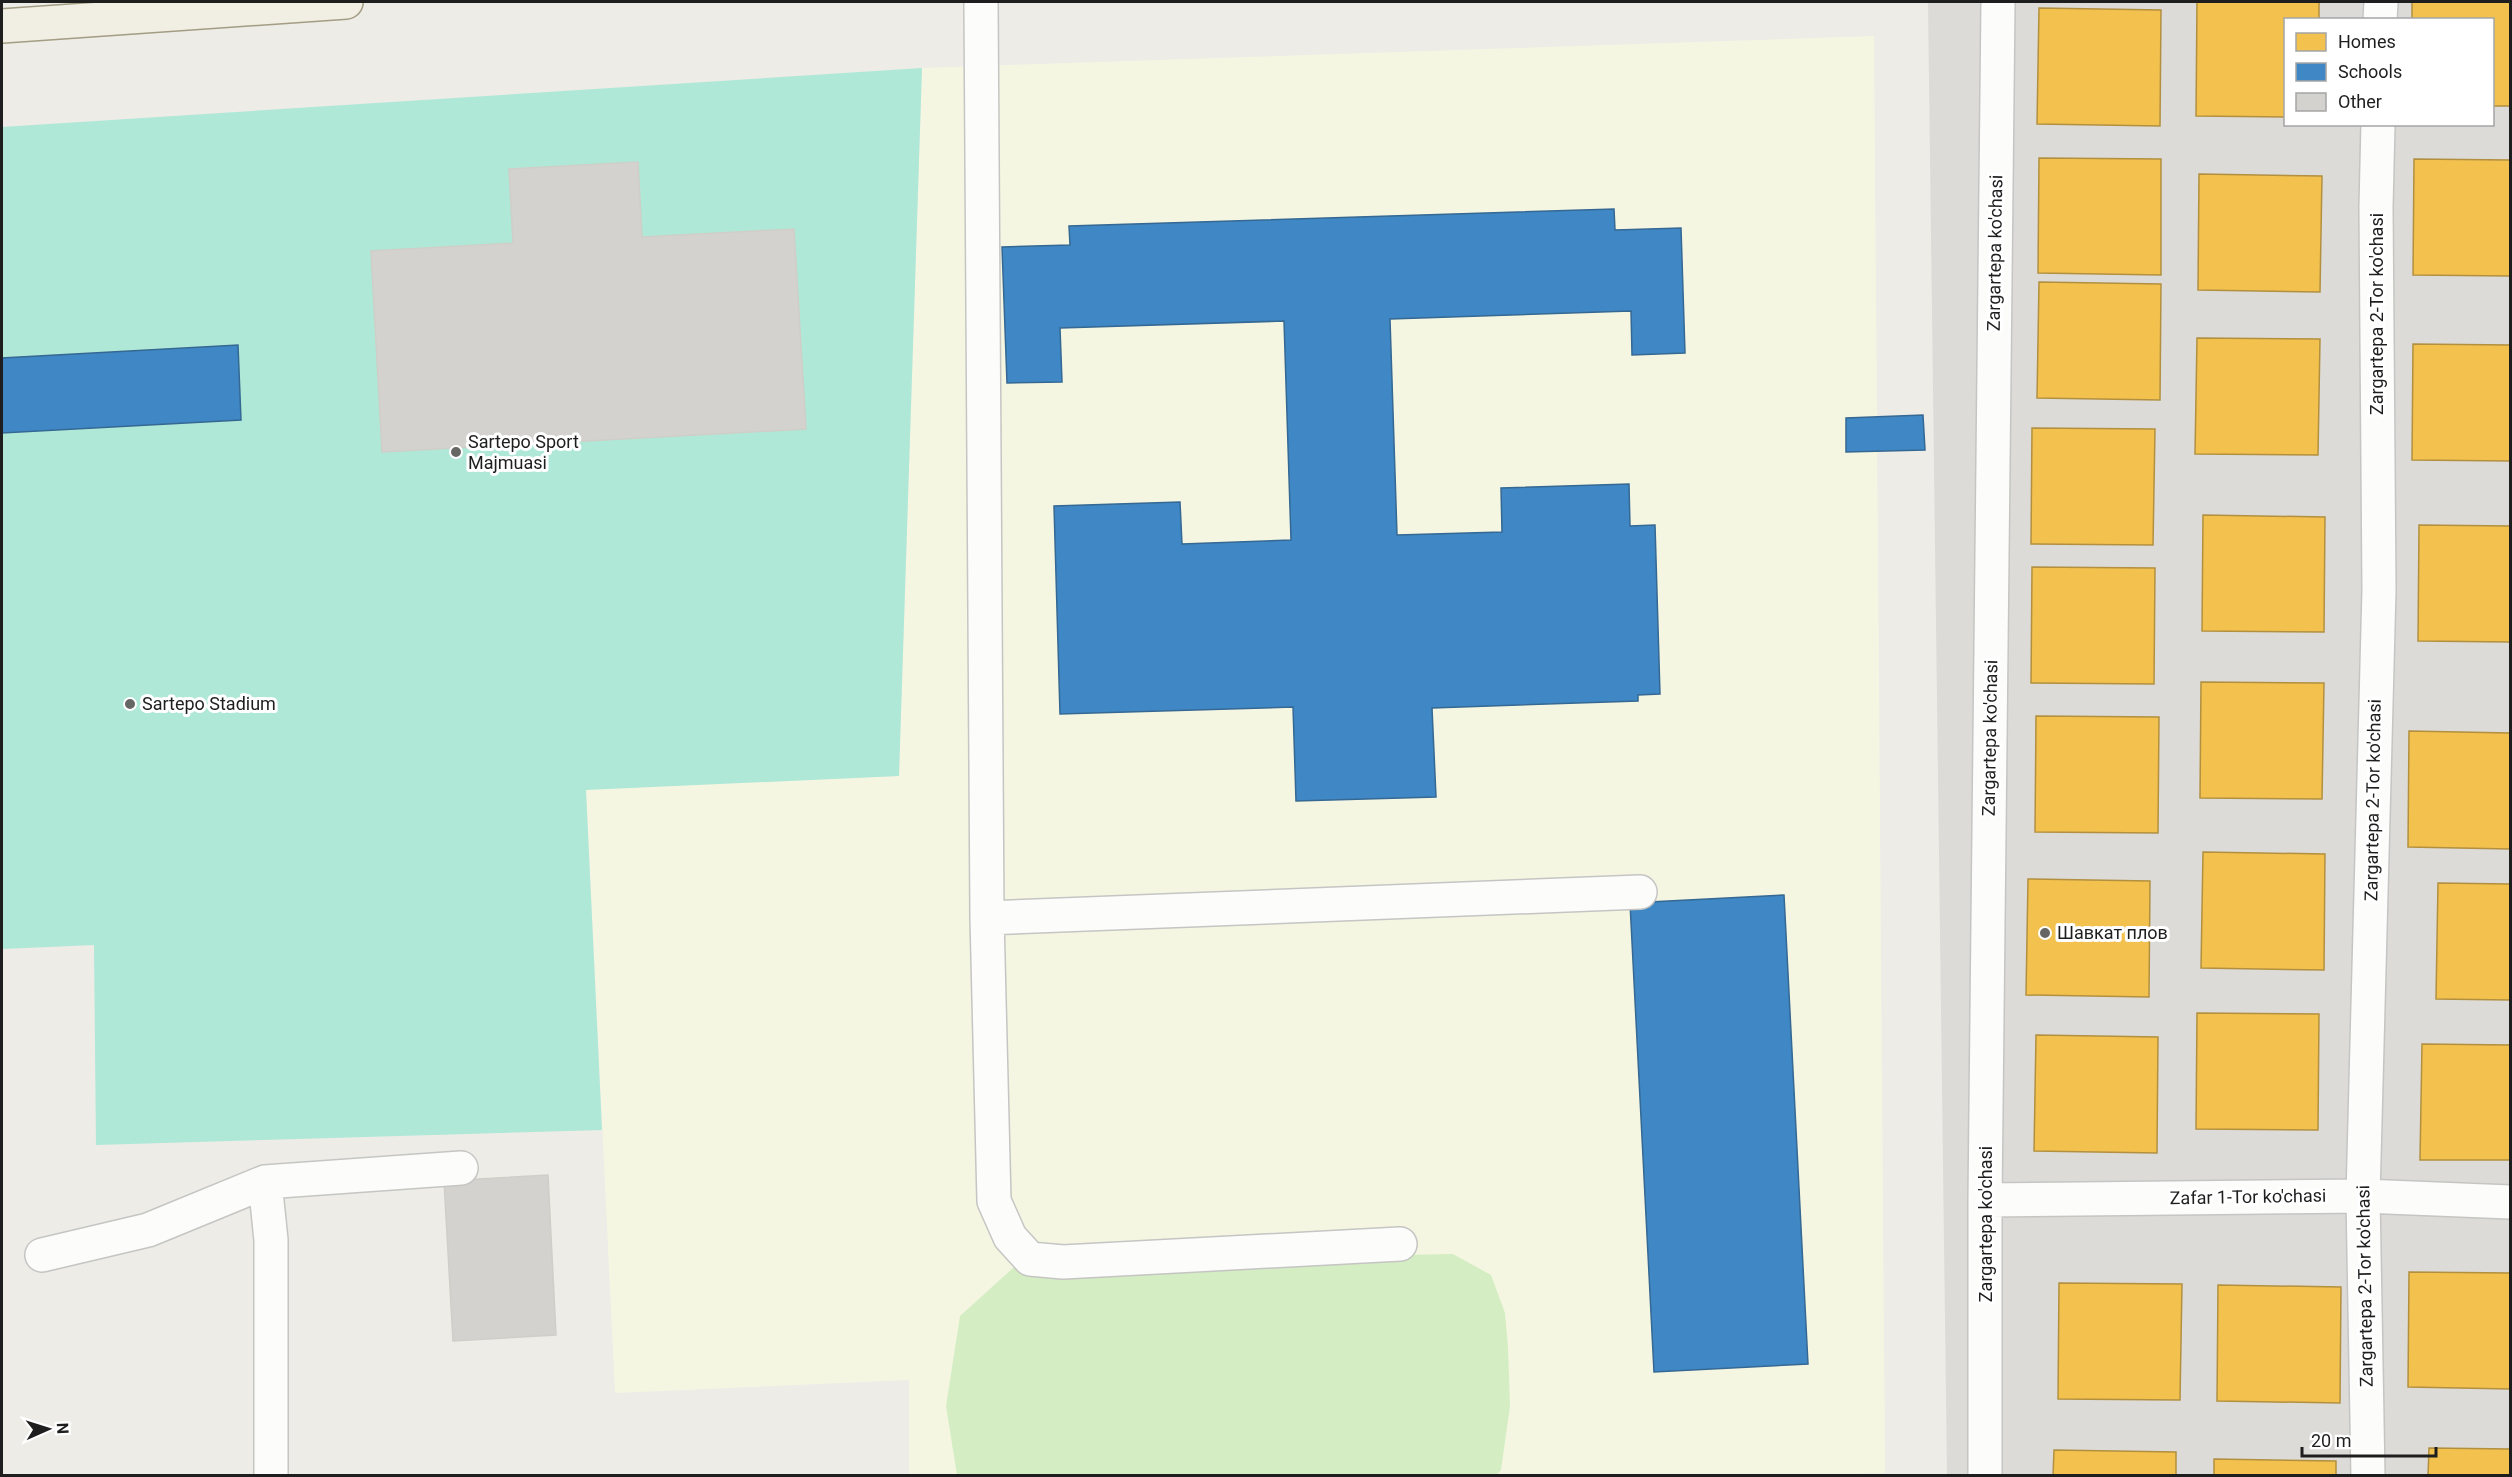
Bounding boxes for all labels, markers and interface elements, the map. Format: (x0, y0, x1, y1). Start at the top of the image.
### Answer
legend (2284, 18, 2494, 126)
text: Homes (2338, 31, 2396, 52)
text: Schools (2338, 61, 2402, 82)
text: Other (2338, 91, 2382, 112)
street label: Zargartepa ko'chasi (1983, 175, 2006, 331)
street label: Zargartepa 2-Tor ko'chasi (2366, 213, 2387, 415)
place label: Sartepo Sport Majmuasi (468, 431, 579, 473)
marker: Sartepo Sport Majmuasi (449, 445, 463, 459)
street label: Zargartepa ko'chasi (1978, 660, 2001, 816)
place label: Sartepo Stadium (142, 693, 276, 714)
marker: Sartepo Stadium (123, 697, 137, 711)
street label: Zargartepa 2-Tor ko'chasi (2360, 699, 2385, 901)
place label: Шавкат плов (2057, 922, 2168, 943)
marker: Шавкат плов (2038, 926, 2052, 940)
street label: Zargartepa ko'chasi (1975, 1146, 1996, 1302)
street label: Zafar 1-Tor ko'chasi (2170, 1185, 2326, 1208)
street label: Zargartepa 2-Tor ko'chasi (2352, 1185, 2377, 1387)
north arrow (18, 1399, 78, 1459)
scale bar (2302, 1420, 2436, 1458)
text: N (53, 1422, 72, 1434)
text: 20 m (2311, 1430, 2351, 1451)

